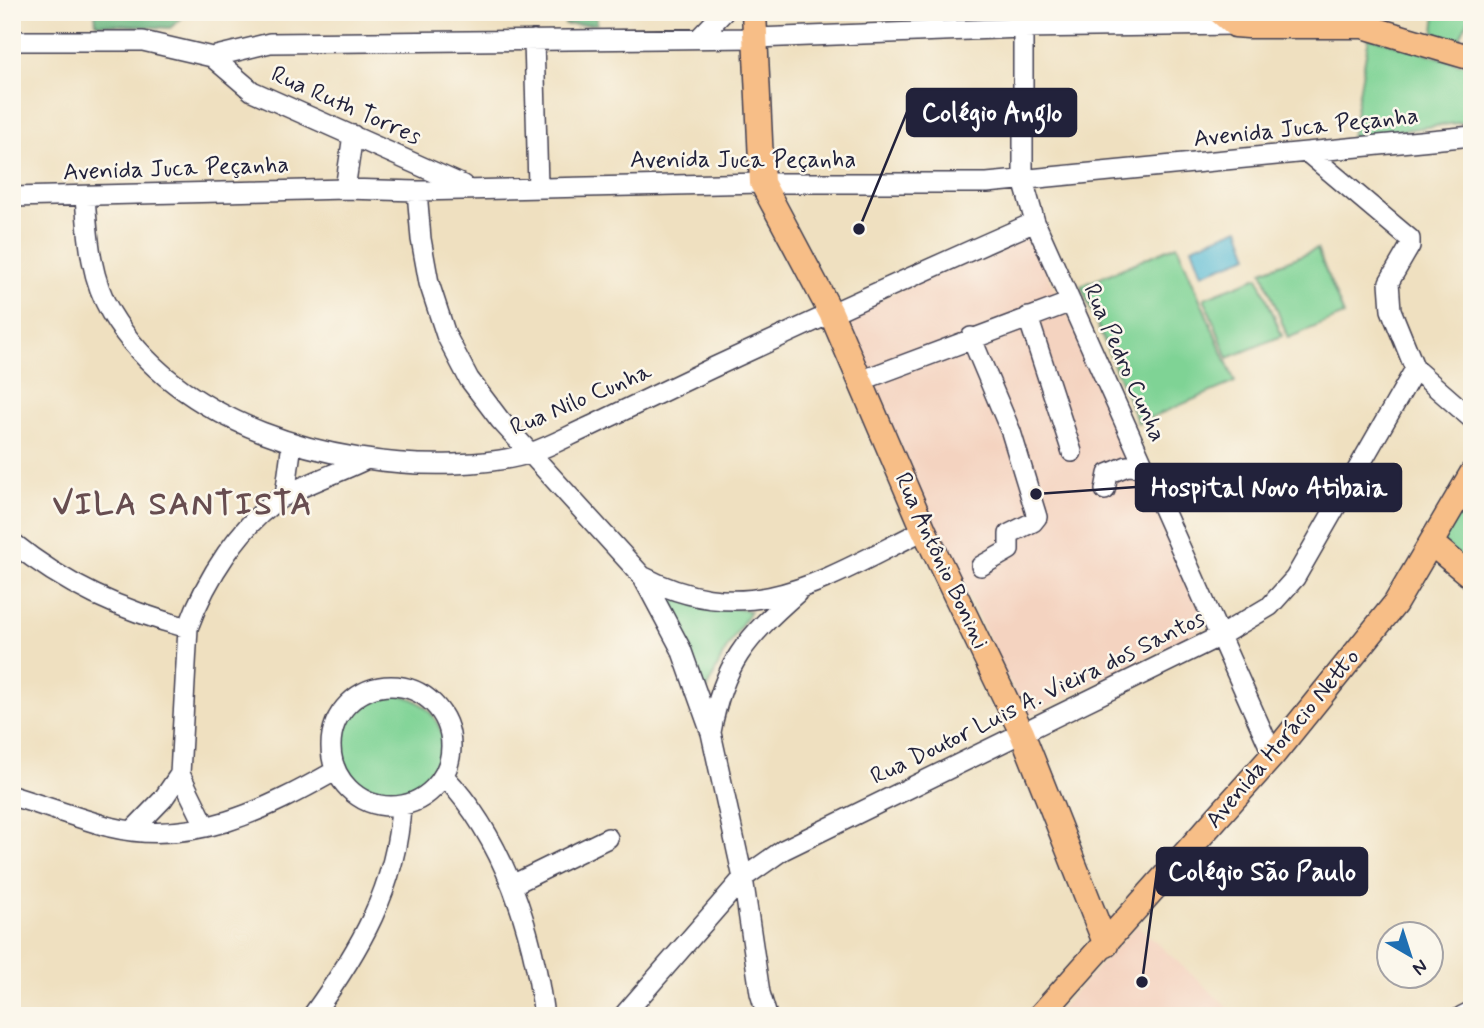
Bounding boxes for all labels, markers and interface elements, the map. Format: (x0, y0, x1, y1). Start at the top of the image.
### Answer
street label: Rua Ruth Torres (266, 59, 426, 153)
callout: Colégio Anglo (907, 89, 1076, 136)
text: Colégio Anglo (922, 97, 1062, 134)
street label: Avenida Juca Peçanha (1192, 101, 1420, 155)
street label: Avenida Juca Peçanha (630, 145, 856, 176)
street label: Avenida Juca Peçanha (62, 150, 290, 188)
street label: Rua Pedro Cunha (1075, 279, 1173, 447)
street label: Rua Nilo Cunha (506, 356, 657, 444)
callout: Hospital Novo Atibaia (1136, 464, 1401, 511)
street label: Rua Antônio Bonini (886, 468, 996, 654)
text: Hospital Novo Atibaia (1151, 472, 1388, 506)
district label: VILA SANTISTA (53, 484, 313, 526)
street label: Rua Doutor Luis A. Vieira dos Santos (866, 603, 1211, 793)
street label: Avenida Horácio Netto (1199, 643, 1367, 835)
callout: Colégio São Paulo (1157, 848, 1367, 895)
text: Colégio São Paulo (1168, 856, 1356, 891)
north arrow (1376, 920, 1446, 990)
text: N (1407, 953, 1433, 981)

